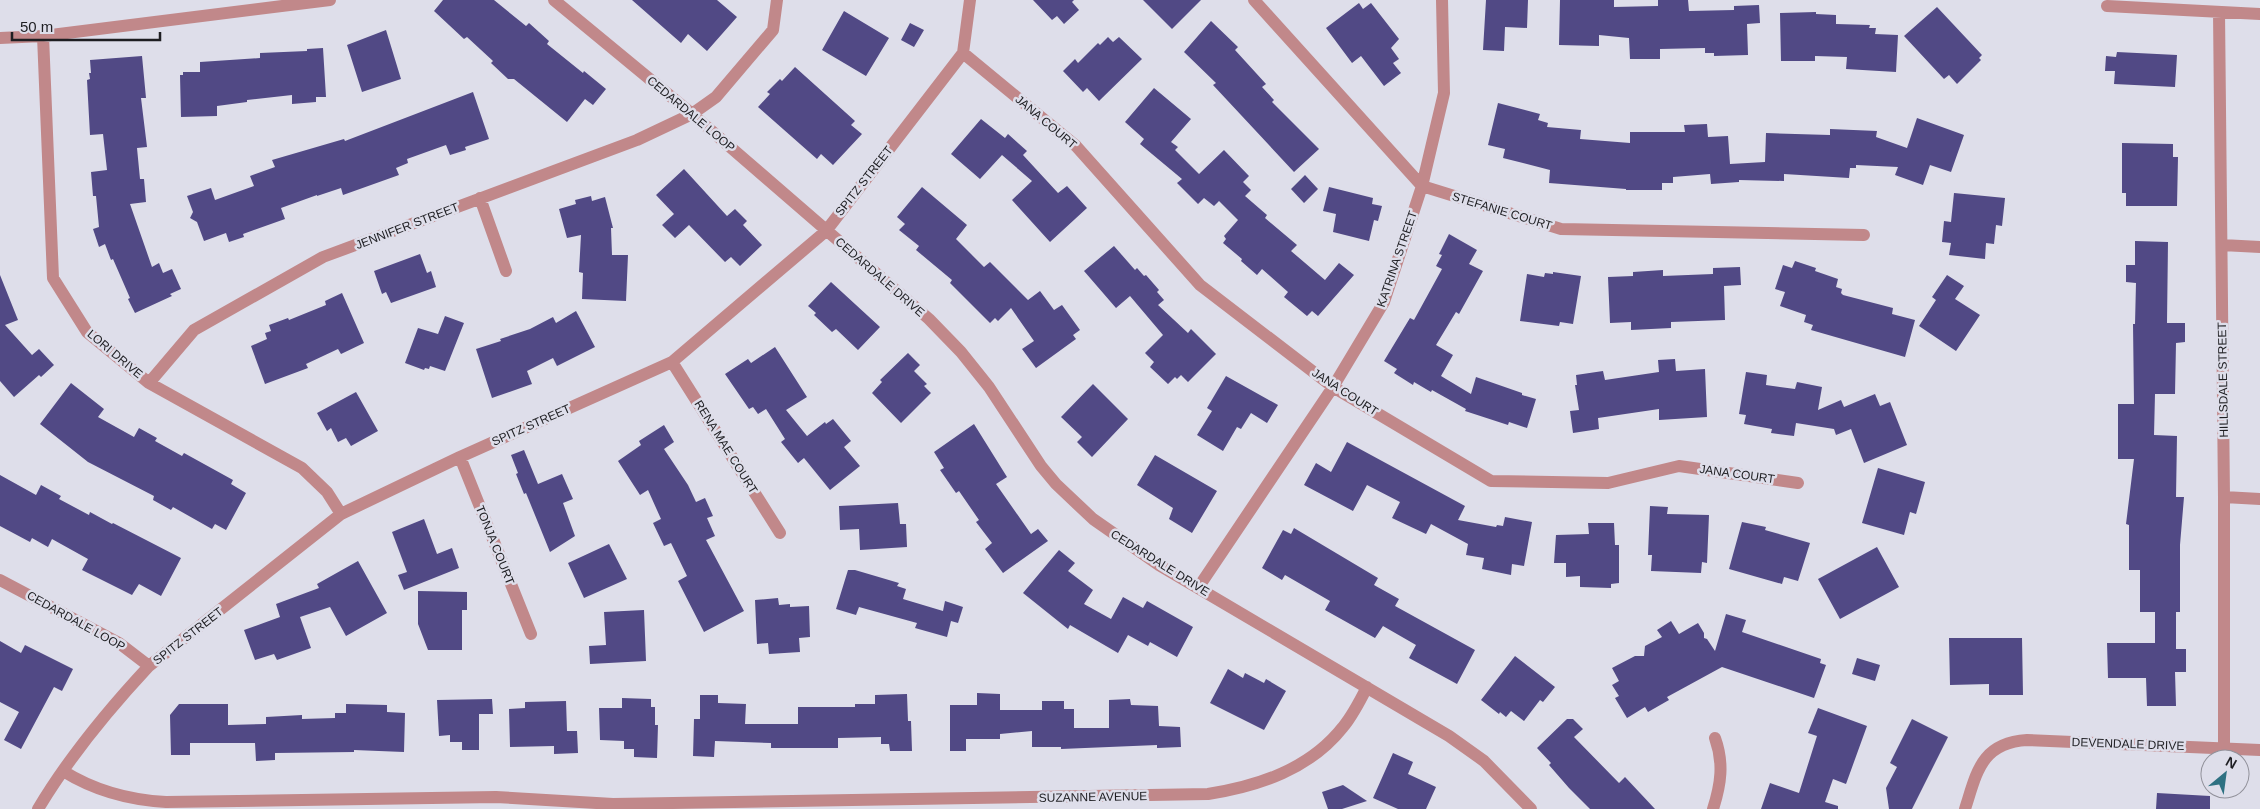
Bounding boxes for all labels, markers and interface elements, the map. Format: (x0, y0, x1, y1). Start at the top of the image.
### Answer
scale bar (12, 10, 160, 42)
text: 50 m (20, 18, 53, 35)
street label: CEDARDALE LOOP (644, 73, 738, 155)
street label: JANA COURT (1012, 92, 1080, 152)
street label: SPITZ STREET (832, 143, 896, 219)
street label: STEFANIE COURT (1450, 189, 1554, 233)
street label: JENNIFER STREET (353, 200, 461, 252)
street label: KATRINA STREET (1374, 208, 1420, 309)
street label: CEDARDALE DRIVE (833, 235, 927, 319)
street label: HILLSDALE STREET (2215, 322, 2231, 438)
street label: LORI DRIVE (84, 327, 146, 381)
street label: JANA COURT (1309, 365, 1381, 419)
street label: RENA MAE COURT (692, 398, 761, 497)
street label: SPITZ STREET (489, 401, 573, 449)
street label: JANA COURT (1698, 462, 1776, 486)
street label: TONJA COURT (473, 503, 518, 587)
street label: CEDARDALE DRIVE (1108, 527, 1212, 599)
street label: CEDARDALE LOOP (24, 588, 128, 654)
street label: SPITZ STREET (150, 604, 226, 668)
street label: DEVENDALE DRIVE (2071, 735, 2185, 753)
north arrow (2200, 749, 2250, 799)
text: N (2223, 753, 2240, 772)
street label: SUZANNE AVENUE (1039, 789, 1147, 805)

